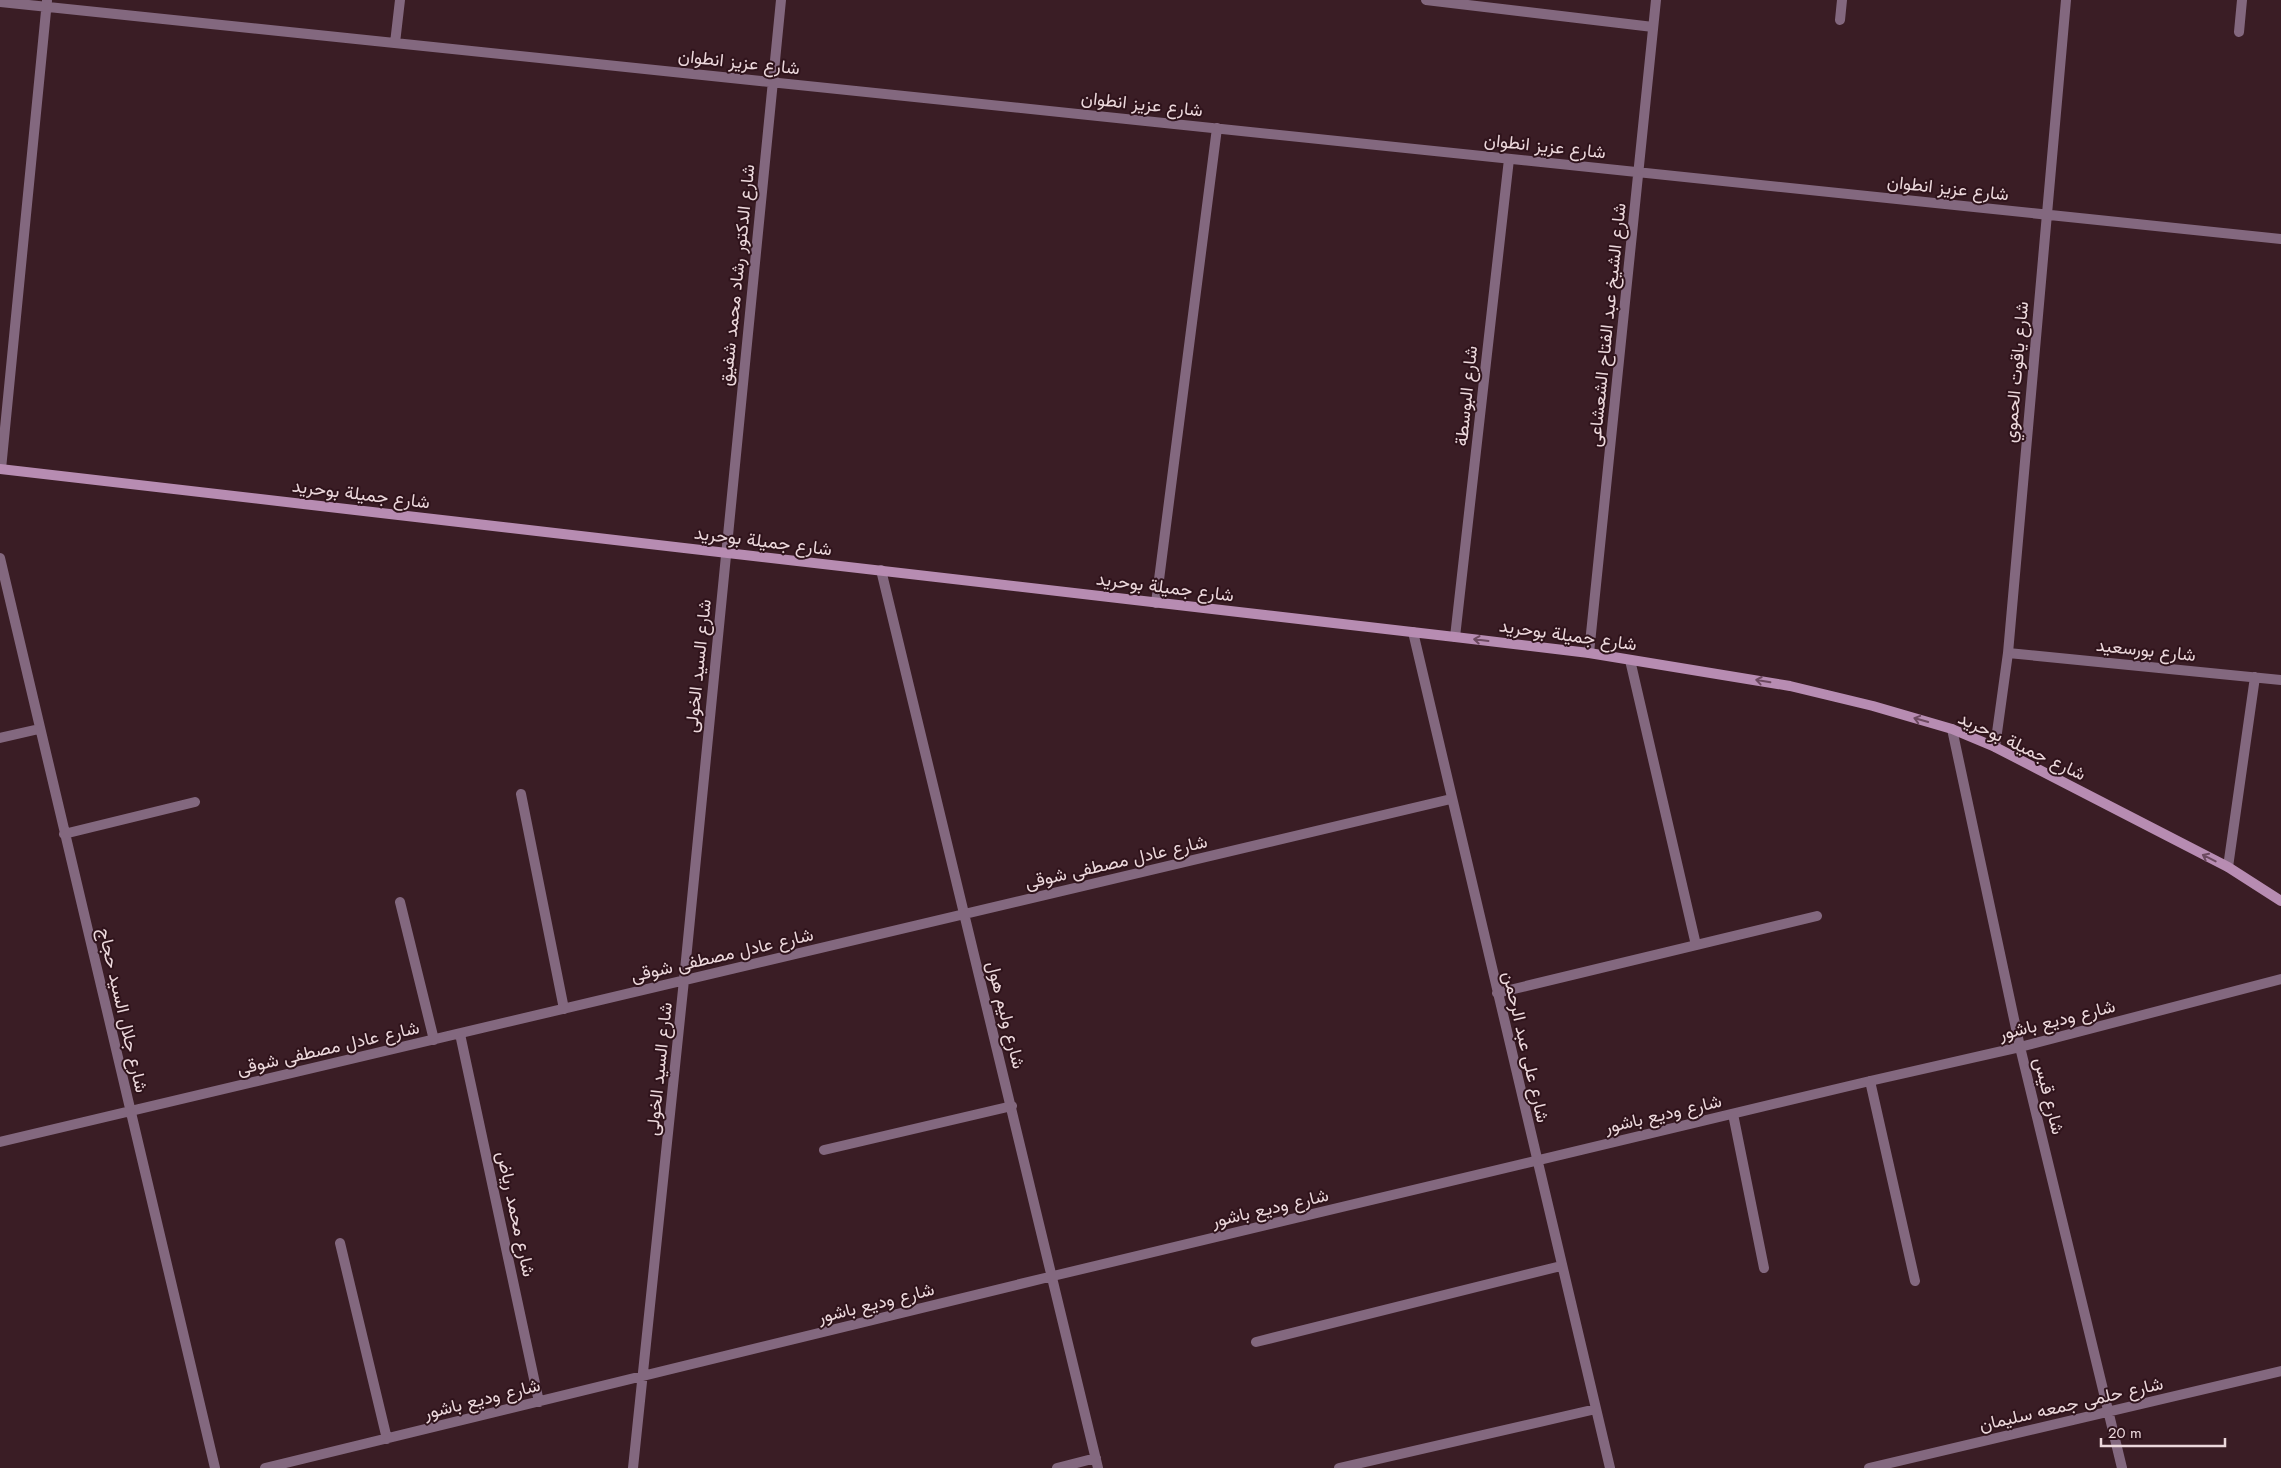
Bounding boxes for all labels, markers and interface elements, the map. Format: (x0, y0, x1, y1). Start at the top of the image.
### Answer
street label: شارع عزيز انطوان (677, 43, 801, 81)
street label: شارع عزيز انطوان (1080, 85, 1204, 123)
street label: شارع عزيز انطوان (1483, 127, 1607, 165)
street label: شارع الدكتور رشاد محمد شفيق (712, 163, 762, 387)
street label: شارع عزيز انطوان (1886, 169, 2010, 207)
street label: شارع الشيخ عبد الفتاح الشعشاعى (1581, 202, 1633, 448)
street label: شارع ياقوت الحموي (1997, 300, 2037, 444)
street label: شارع البوسطة (1448, 344, 1484, 448)
street label: شارع جميلة بوحريد (291, 473, 431, 515)
street label: شارع جميلة بوحريد (693, 520, 833, 562)
street label: شارع جميلة بوحريد (1095, 566, 1235, 608)
street label: شارع السيد الخولى (678, 598, 718, 734)
street label: شارع جميلة بوحريد (1498, 612, 1638, 658)
street label: شارع بورسعيد (2095, 632, 2197, 668)
one-way arrow (1474, 635, 1490, 645)
one-way arrow (1756, 676, 1772, 686)
street label: شارع جميلة بوحريد (1954, 705, 2090, 787)
one-way arrow (1914, 714, 1930, 724)
street label: شارع عادل مصطفى شوقى (1022, 828, 1210, 896)
one-way arrow (2202, 853, 2217, 862)
street label: شارع عادل مصطفى شوقى (628, 921, 816, 989)
street label: شارع جلال السيد حجاج (91, 925, 155, 1095)
street label: شارع وليم هول (980, 958, 1032, 1072)
street label: شارع على عبد الرحمن (1496, 969, 1556, 1125)
street label: شارع وديع باشور (1995, 993, 2118, 1047)
street label: شارع السيد الخولى (639, 1001, 679, 1137)
street label: شارع عادل مصطفى شوقى (234, 1014, 422, 1082)
street label: شارع قيس (2027, 1055, 2071, 1137)
street label: شارع وديع باشور (1601, 1088, 1724, 1140)
street label: شارع محمد رياض (490, 1149, 542, 1279)
street label: شارع وديع باشور (1208, 1182, 1331, 1234)
street label: شارع وديع باشور (814, 1276, 937, 1330)
street label: شارع حلمى جمعه سليمان (1976, 1370, 2166, 1438)
street label: شارع وديع باشور (420, 1372, 543, 1426)
scale bar (2101, 1416, 2225, 1448)
text: 20 m (2108, 1422, 2142, 1444)

